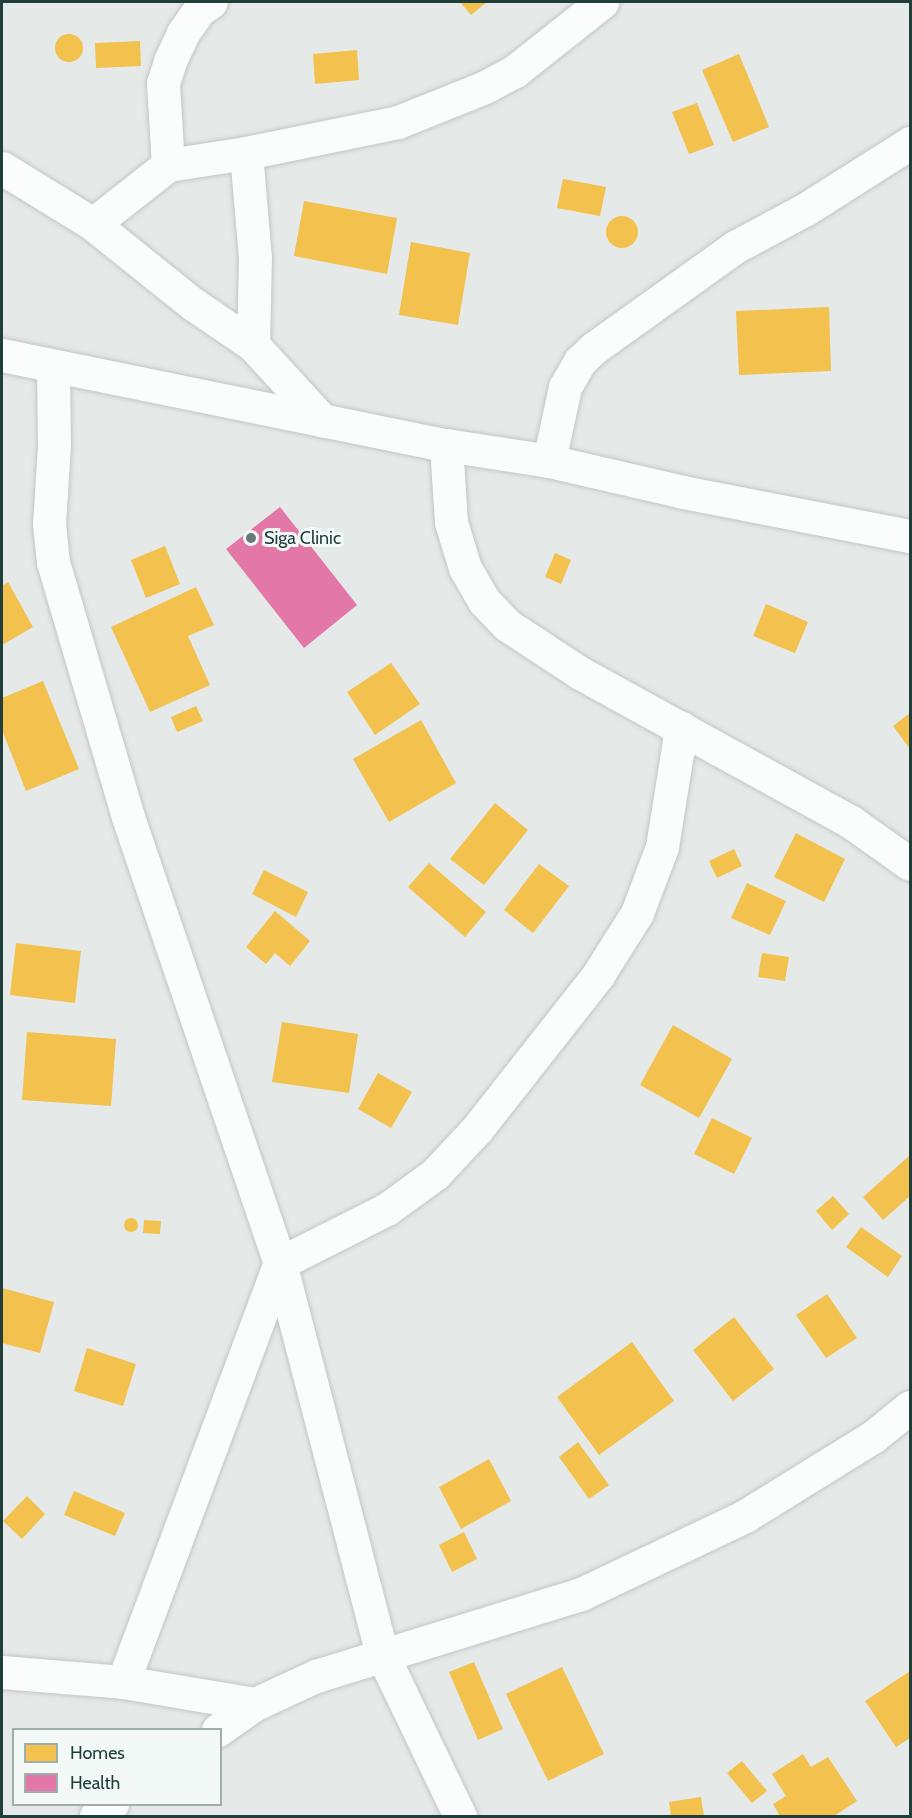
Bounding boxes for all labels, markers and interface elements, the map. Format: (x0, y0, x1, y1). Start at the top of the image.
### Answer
place label: Siga Clinic (264, 527, 341, 549)
marker: Siga Clinic (242, 529, 260, 547)
legend (12, 1728, 222, 1806)
text: Homes (70, 1742, 125, 1764)
text: Health (70, 1772, 120, 1794)

